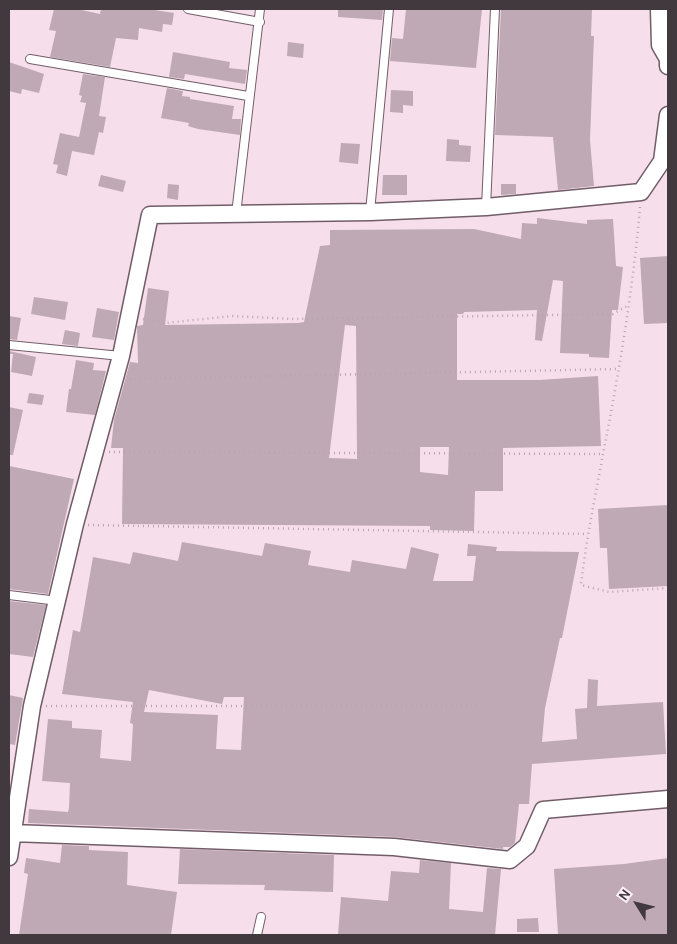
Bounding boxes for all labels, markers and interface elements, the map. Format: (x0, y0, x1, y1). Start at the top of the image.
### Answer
north arrow (612, 879, 662, 929)
text: N (615, 886, 634, 904)

